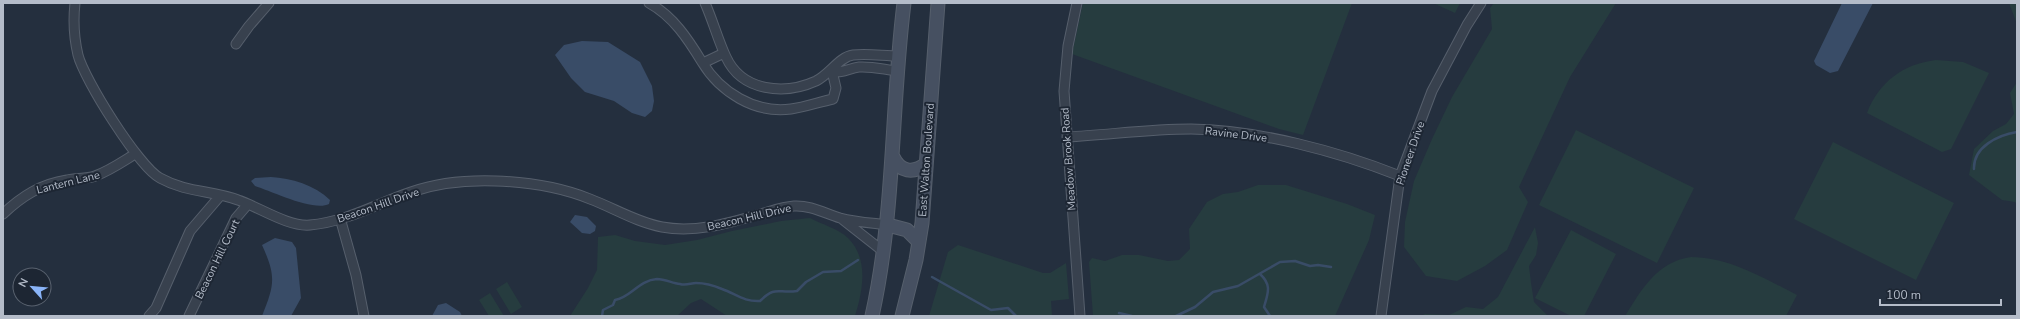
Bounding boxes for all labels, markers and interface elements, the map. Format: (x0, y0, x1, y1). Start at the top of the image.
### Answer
street label: East Walton Boulevard (915, 103, 938, 217)
street label: Meadow Brook Road (1057, 107, 1080, 211)
street label: Pioneer Drive (1393, 119, 1428, 187)
street label: Ravine Drive (1204, 123, 1268, 146)
street label: Lantern Lane (35, 167, 101, 198)
street label: Beacon Hill Drive (335, 184, 421, 227)
street label: Beacon Hill Drive (706, 201, 793, 234)
street label: Beacon Hill Court (192, 217, 243, 302)
north arrow (12, 267, 52, 307)
text: N (15, 276, 32, 290)
scale bar (1880, 281, 2001, 307)
text: 100 m (1886, 287, 1921, 303)

